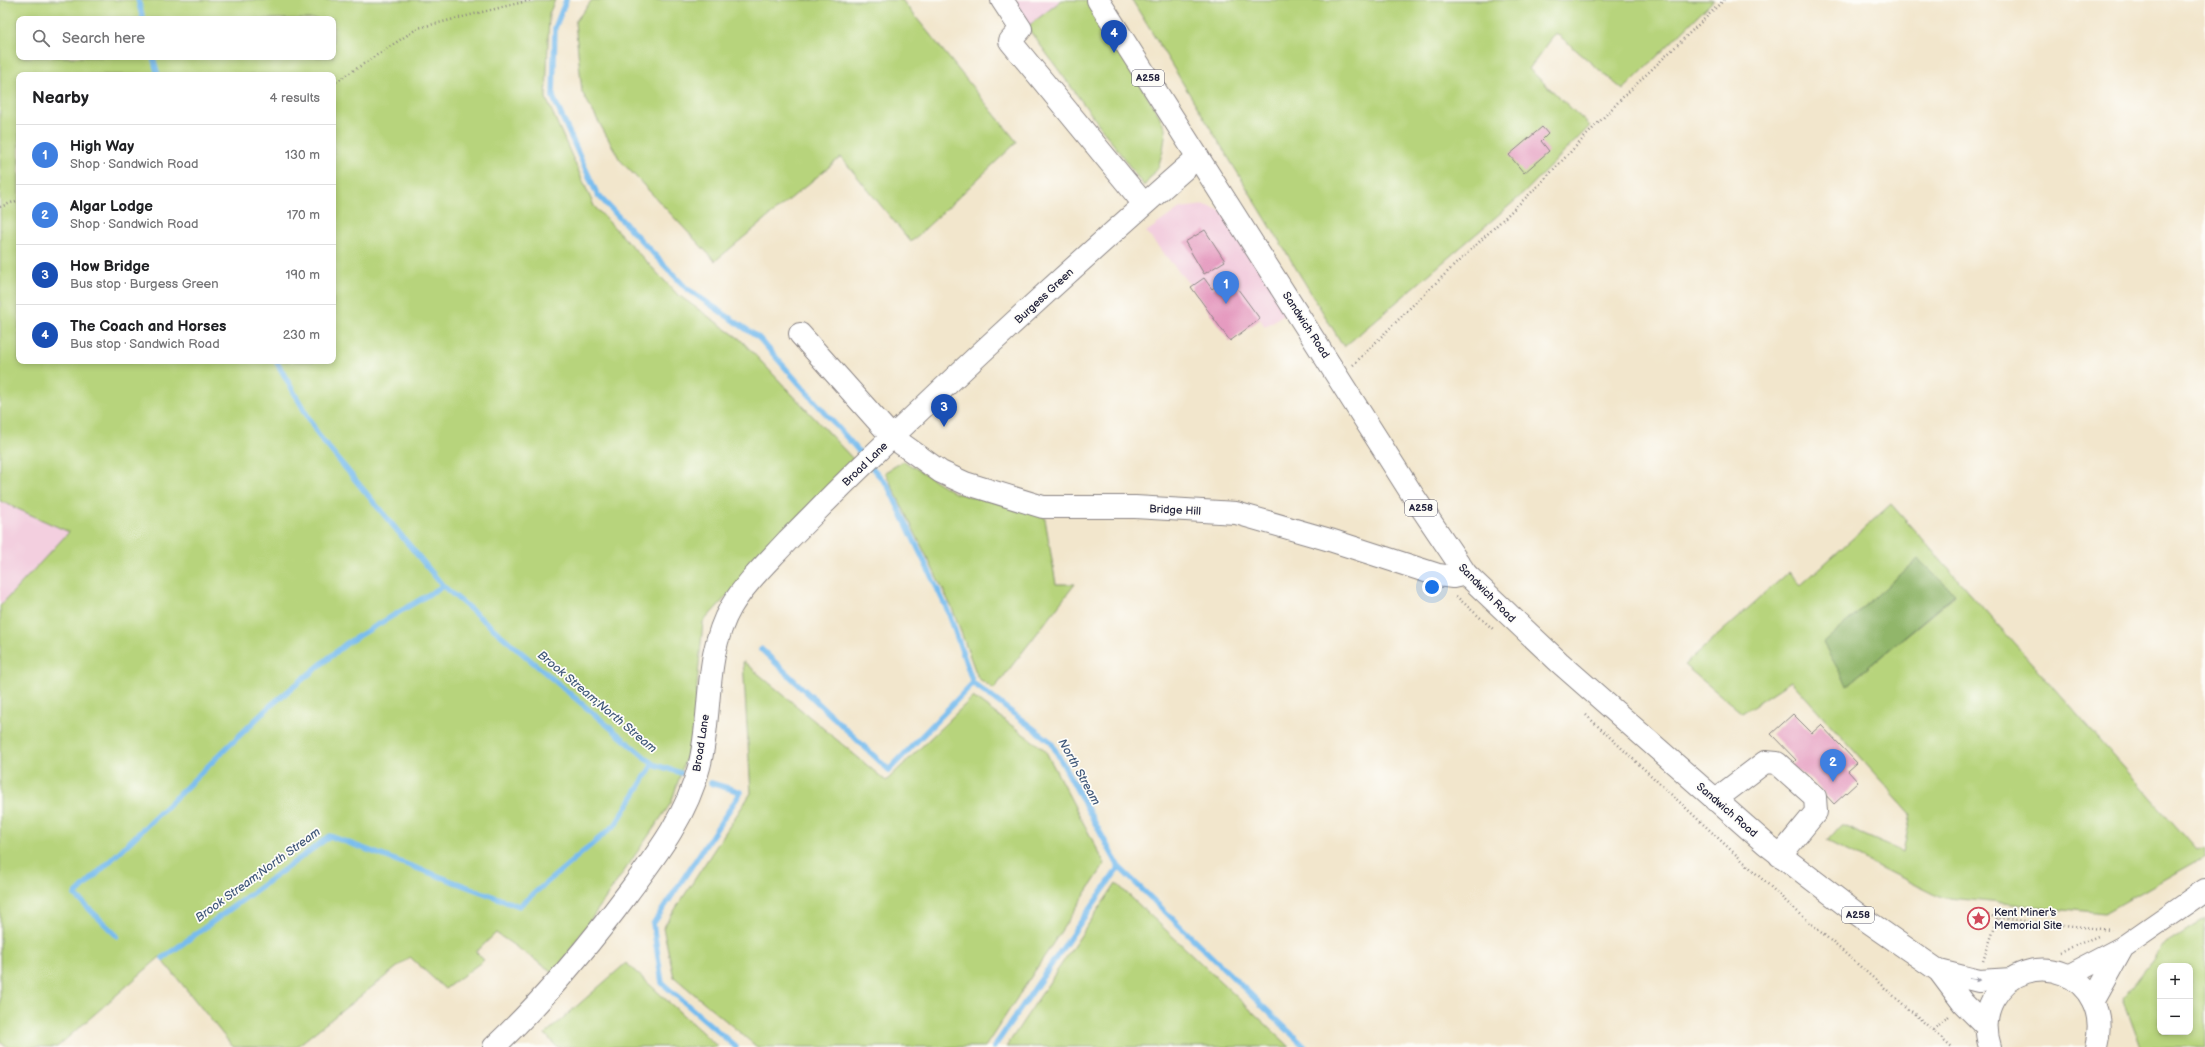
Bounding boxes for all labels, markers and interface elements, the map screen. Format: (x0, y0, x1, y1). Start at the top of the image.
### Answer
search box (16, 16, 336, 60)
pin: 4 (1101, 20, 1127, 53)
icon: search (30, 27, 52, 49)
text: Search here (62, 29, 145, 48)
road number: A258 (1132, 70, 1164, 86)
text: Nearby (32, 88, 89, 108)
text: 4 results (270, 90, 320, 106)
text: High Way (70, 137, 134, 156)
text: 1 (42, 147, 48, 163)
text: 130 m (285, 147, 320, 163)
text: Shop · Sandwich Road (70, 156, 199, 172)
text: Algar Lodge (70, 197, 153, 216)
text: 2 (41, 207, 49, 223)
text: 170 m (287, 207, 320, 223)
text: Shop · Sandwich Road (70, 216, 199, 232)
text: How Bridge (70, 257, 150, 276)
street label: Burgess Green (1012, 266, 1076, 326)
text: 3 (41, 267, 49, 283)
text: 190 m (286, 267, 320, 283)
pin: 1 (1213, 271, 1239, 304)
text: Bus stop · Burgess Green (70, 276, 219, 292)
street label: Sandwich Road (1280, 289, 1332, 361)
text: The Coach and Horses (70, 317, 226, 336)
text: 4 (41, 327, 49, 343)
text: 230 m (283, 327, 320, 343)
text: Bus stop · Sandwich Road (70, 336, 220, 352)
pin: 3 (931, 394, 957, 427)
street label: Broad Lane (840, 439, 891, 489)
road number: A258 (1405, 500, 1437, 516)
street label: Bridge Hill (1149, 502, 1201, 518)
street label: Sandwich Road (1456, 561, 1518, 625)
your location (1422, 577, 1442, 597)
water label: Brook Stream;North Stream (534, 648, 660, 756)
street label: Broad Lane (690, 713, 712, 773)
water label: North Stream (1055, 736, 1103, 808)
pin: 2 (1820, 749, 1846, 782)
street label: Sandwich Road (1694, 780, 1760, 840)
water label: Brook Stream;North Stream (193, 825, 323, 925)
place icon: Kent Miner's Memorial Site (1965, 905, 1991, 931)
place label: Kent Miner's Memorial Site (1994, 906, 2063, 932)
road number: A258 (1842, 907, 1874, 923)
map controls (2157, 963, 2193, 1035)
button: + (2157, 963, 2193, 999)
one-way arrow (1969, 976, 1981, 982)
button: − (2157, 999, 2193, 1035)

